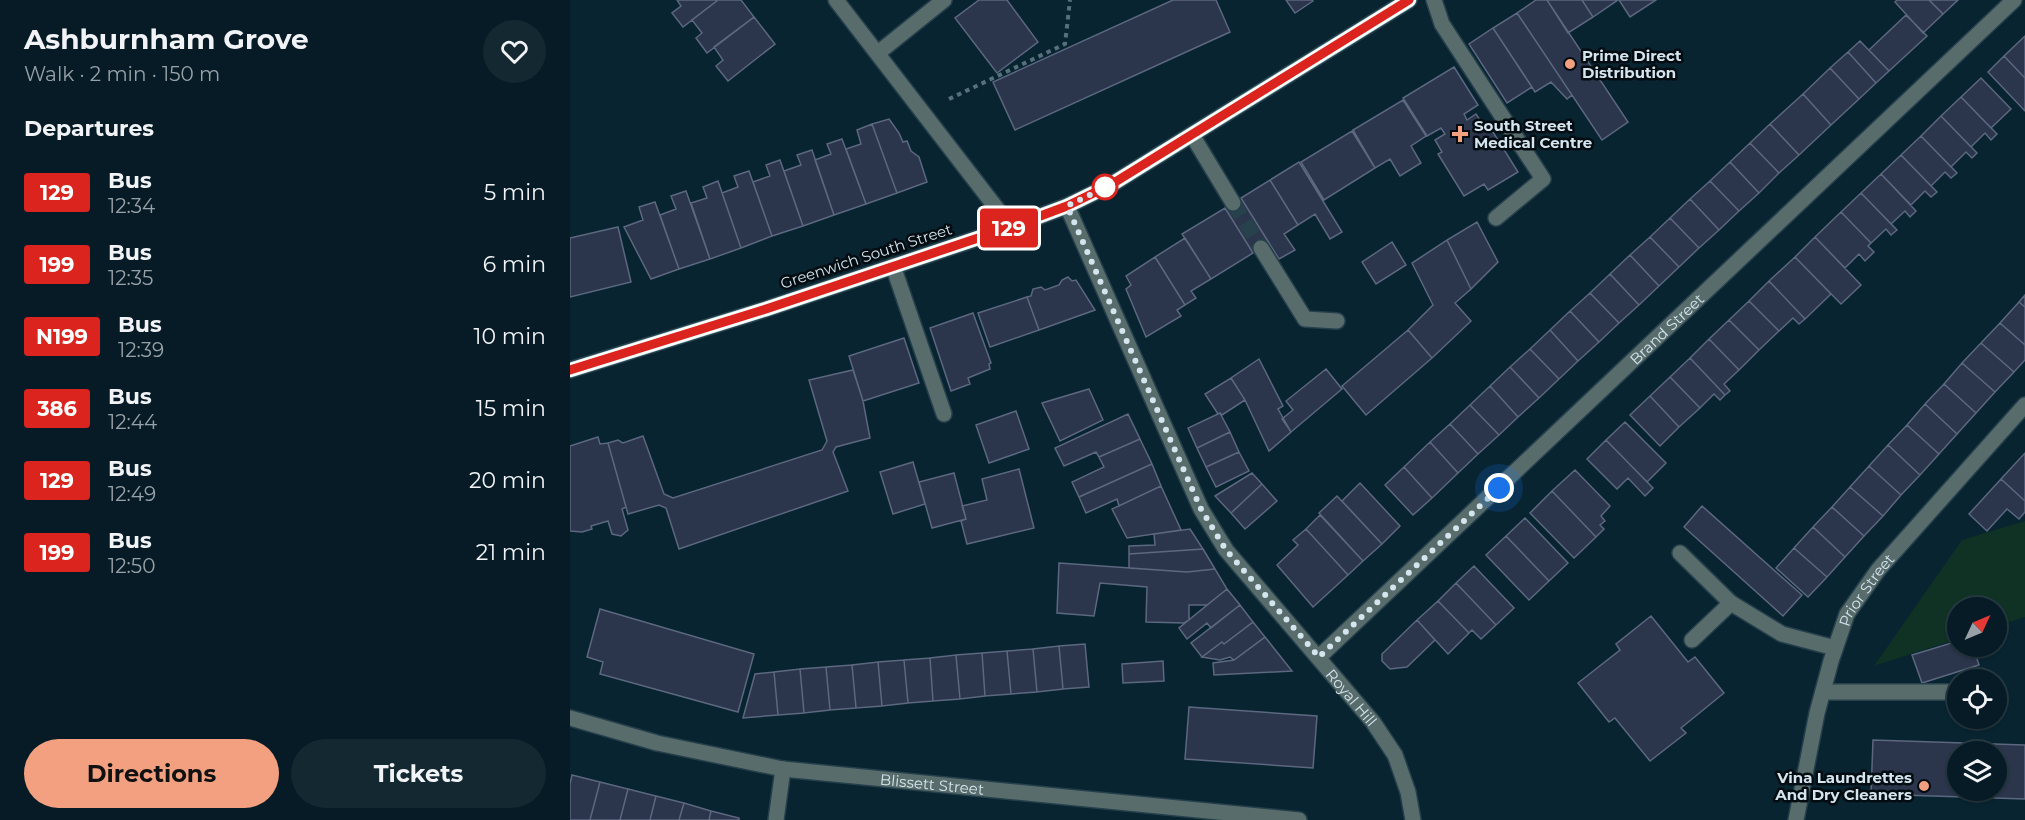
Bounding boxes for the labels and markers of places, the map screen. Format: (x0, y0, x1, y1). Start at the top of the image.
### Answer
place label: Prime Direct Distribution (1582, 46, 1682, 82)
marker: Prime Direct Distribution (1563, 57, 1577, 71)
place label: South Street Medical Centre (1474, 116, 1592, 152)
marker: South Street Medical Centre (1451, 125, 1469, 143)
unlabelled marker (1092, 174, 1118, 200)
place label: Vina Laundrettes And Dry Cleaners (1774, 768, 1912, 804)
marker: Vina Laundrettes And Dry Cleaners (1917, 779, 1931, 793)

